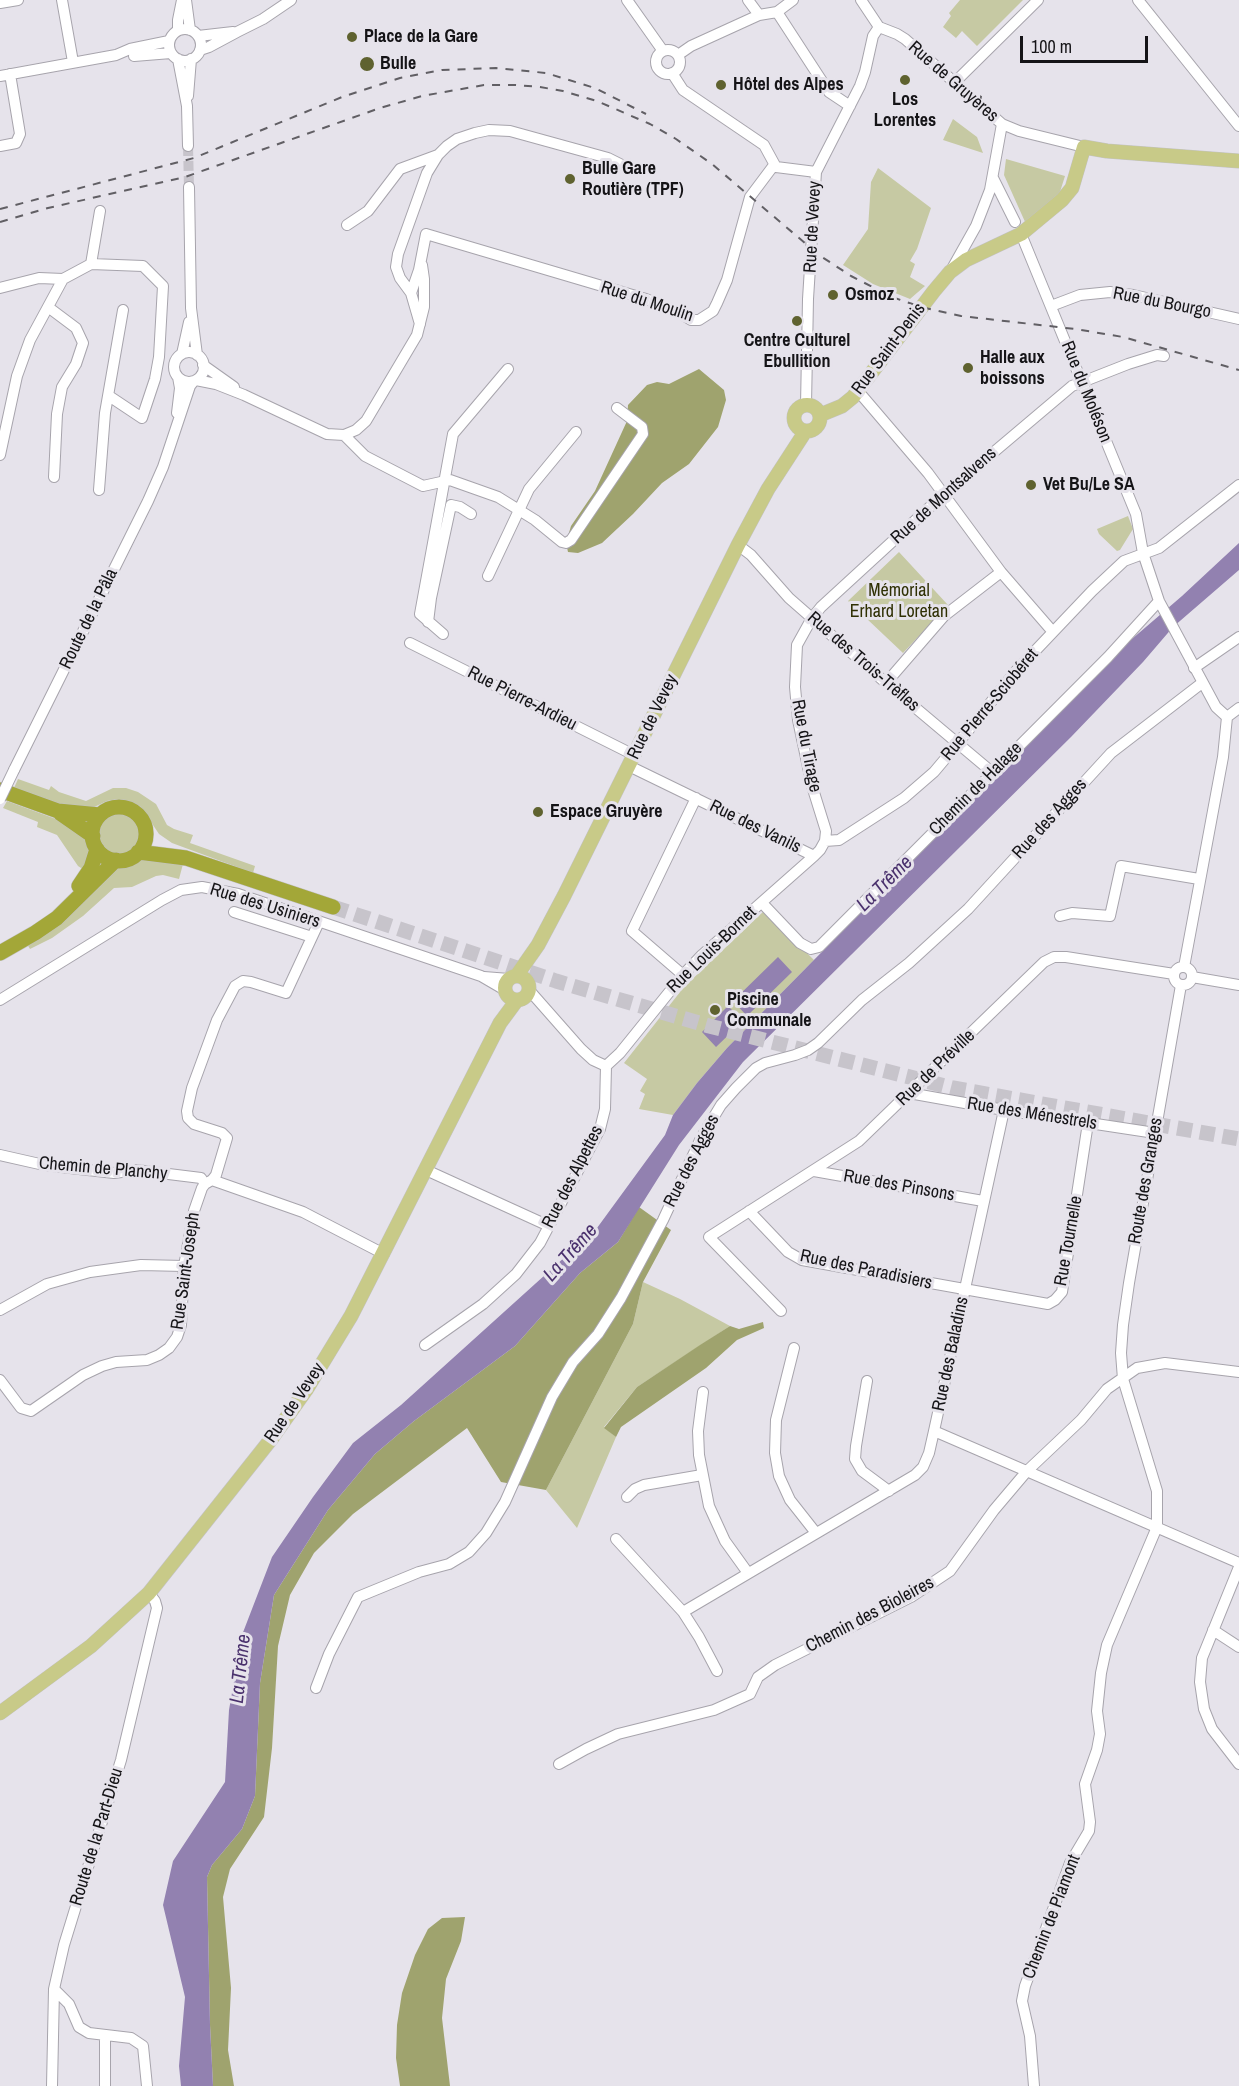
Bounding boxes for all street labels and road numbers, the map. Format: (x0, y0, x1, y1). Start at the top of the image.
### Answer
street label: Rue de Gruyères (904, 37, 1002, 127)
street label: Rue de Vevey (800, 181, 826, 273)
street label: Rue du Moulin (598, 277, 696, 327)
street label: Rue du Bourgo (1111, 283, 1213, 323)
street label: Rue Saint-Denis (848, 299, 930, 399)
street label: Rue du Moléson (1056, 338, 1116, 446)
street label: Rue de Montsalvens (887, 443, 1001, 549)
street label: Route de la Pâla (55, 565, 123, 673)
street label: Rue des Trois-Trèfles (802, 607, 924, 717)
street label: Rue Pierre-Sciobéret (937, 645, 1043, 765)
street label: Rue Pierre-Ardieu (464, 662, 580, 736)
street label: Rue de Vevey (623, 671, 683, 763)
street label: Rue du Tirage (786, 698, 826, 794)
street label: Chemin de Halage (925, 738, 1027, 840)
street label: Rue des Agges (1008, 774, 1092, 864)
street label: Rue des Vanils (706, 796, 804, 858)
street label: Rue des Usiniers (207, 879, 323, 933)
street label: Rue Louis-Bornet (663, 902, 761, 998)
street label: Rue de Préville (892, 1025, 980, 1111)
street label: Rue des Ménestrels (965, 1093, 1099, 1135)
street label: Rue des Agges (659, 1111, 725, 1211)
street label: Route des Granges (1124, 1116, 1168, 1246)
street label: Rue des Alpettes (538, 1122, 608, 1232)
street label: Chemin de Planchy (38, 1153, 168, 1185)
street label: Rue des Pinsons (842, 1166, 956, 1206)
street label: Rue Tournelle (1050, 1194, 1088, 1288)
street label: Rue Saint-Joseph (167, 1211, 205, 1331)
street label: Rue des Paradisiers (798, 1245, 934, 1295)
street label: Rue des Baladins (928, 1295, 974, 1413)
street label: Rue de Vevey (260, 1359, 330, 1447)
street label: Chemin des Bioleires (802, 1572, 938, 1658)
street label: Route de la Part-Dieu (66, 1766, 128, 1908)
street label: Chemin de Piamont (1018, 1852, 1086, 1982)

